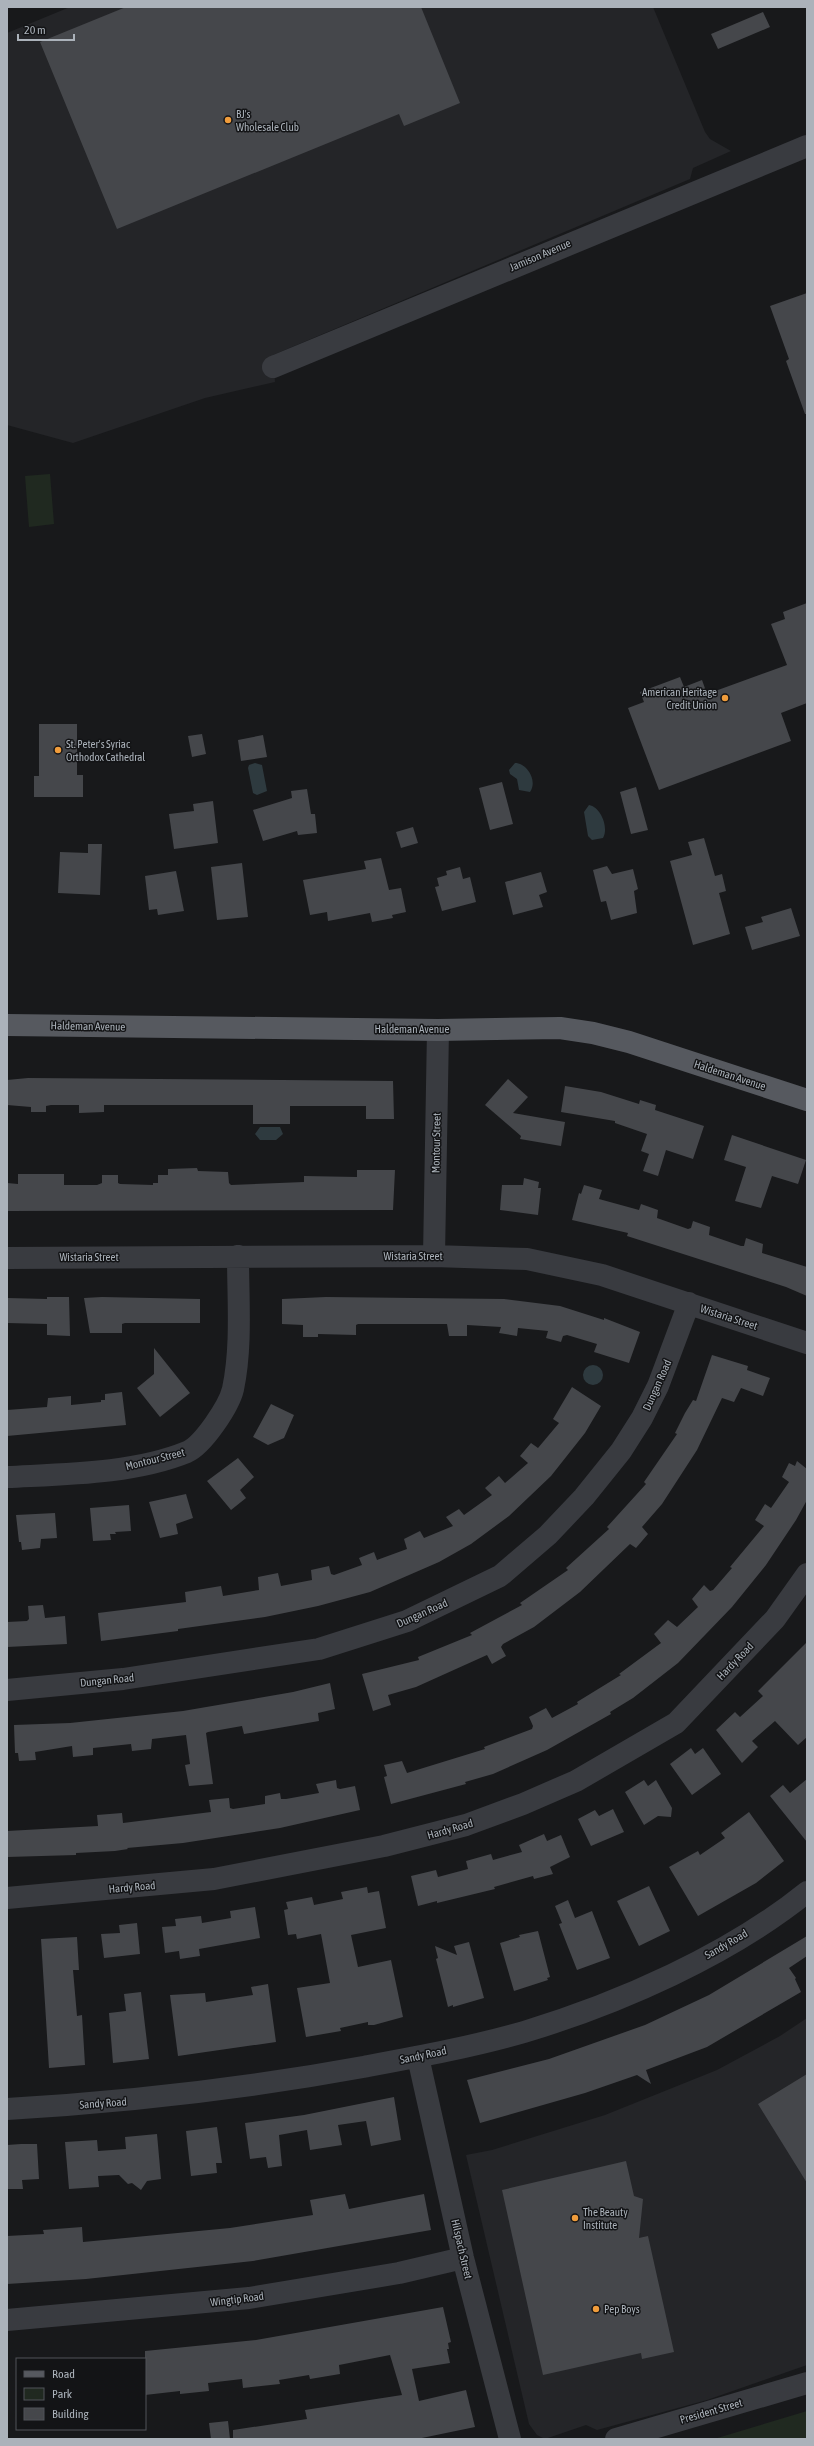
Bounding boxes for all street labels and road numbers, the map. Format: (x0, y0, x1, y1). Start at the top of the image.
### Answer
street label: Jamison Avenue (508, 237, 572, 273)
street label: Haldeman Avenue (50, 1019, 126, 1033)
street label: Haldeman Avenue (375, 1023, 449, 1035)
street label: Haldeman Avenue (693, 1058, 767, 1092)
street label: Montour Street (429, 1113, 443, 1173)
street label: Wistaria Street (383, 1250, 443, 1262)
street label: Wistaria Street (59, 1251, 119, 1263)
street label: Wistaria Street (699, 1302, 759, 1332)
street label: Dungan Road (640, 1358, 674, 1412)
street label: Montour Street (124, 1446, 186, 1472)
street label: Dungan Road (395, 1596, 449, 1630)
street label: Hardy Road (714, 1640, 756, 1682)
street label: Dungan Road (79, 1671, 135, 1689)
street label: Hardy Road (426, 1817, 474, 1841)
street label: Hardy Road (108, 1879, 156, 1895)
street label: Sandy Road (703, 1927, 749, 1961)
street label: Sandy Road (399, 2044, 447, 2066)
street label: Sandy Road (79, 2095, 127, 2111)
street label: Hilspach Street (449, 2218, 475, 2280)
street label: Wingtip Road (209, 2290, 265, 2308)
street label: President Street (678, 2396, 744, 2426)

